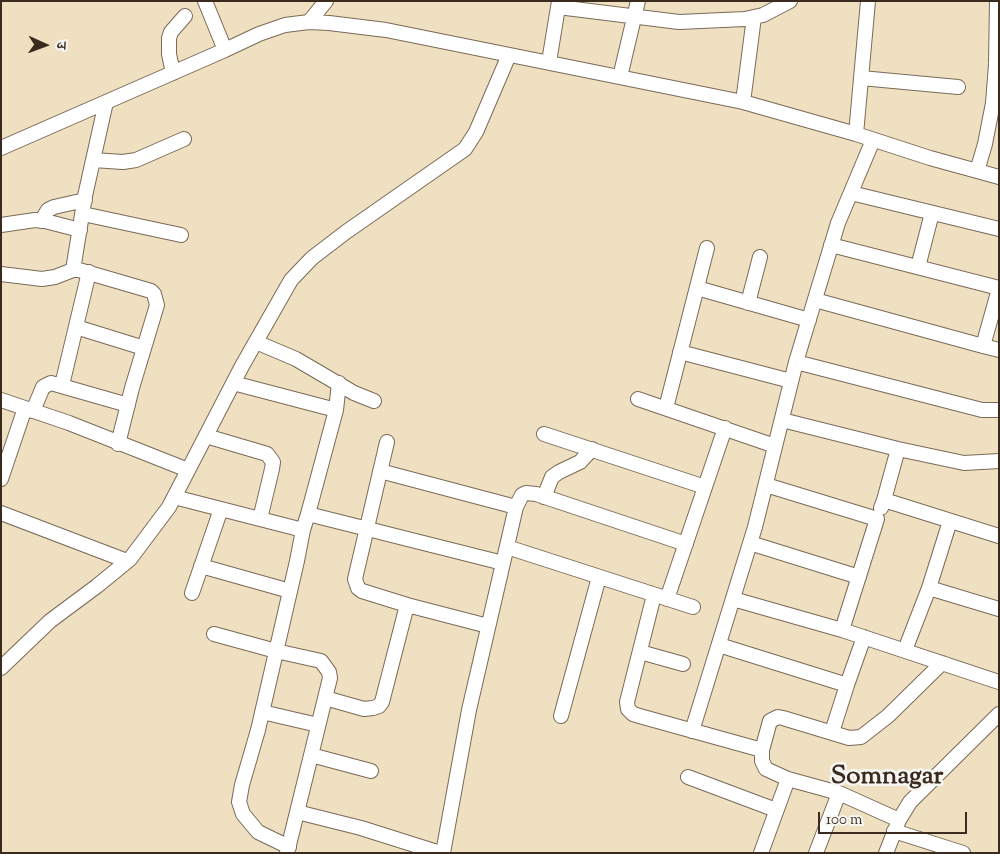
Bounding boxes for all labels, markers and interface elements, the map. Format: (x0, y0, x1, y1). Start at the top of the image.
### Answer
north arrow (20, 20, 70, 70)
text: उ (50, 42, 70, 49)
district label: Somnagar (831, 763, 943, 795)
scale bar (820, 802, 969, 834)
text: 100 m (826, 810, 862, 831)

